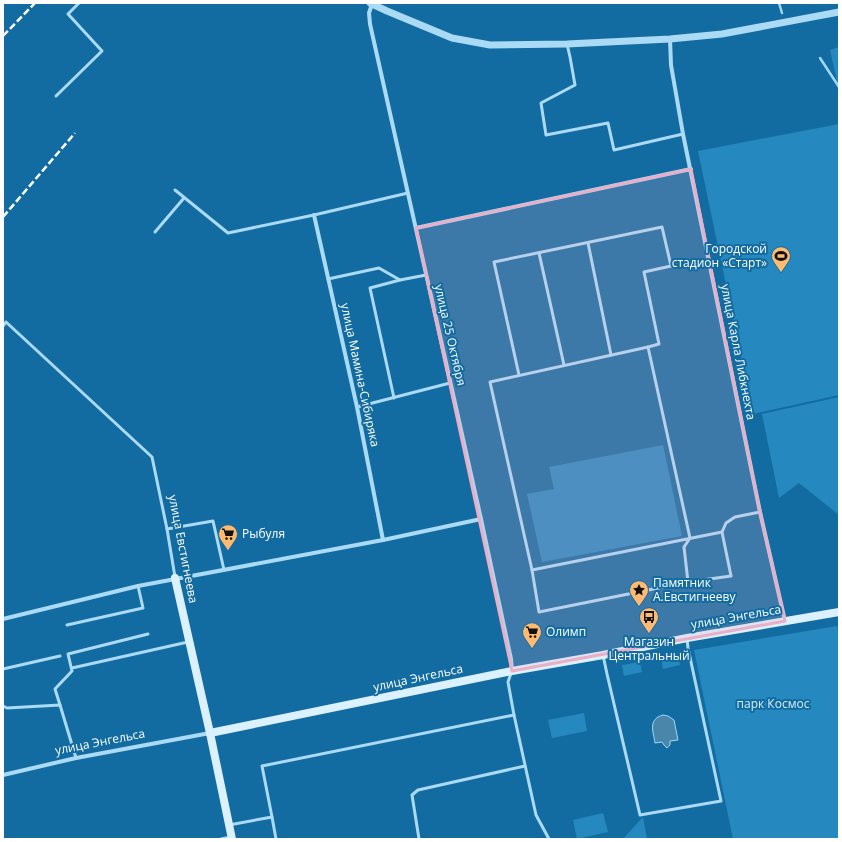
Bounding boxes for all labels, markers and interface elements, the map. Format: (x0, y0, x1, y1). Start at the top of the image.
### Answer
place label: Городской стадион «Старт» (672, 240, 767, 271)
sports icon: Городской стадион «Старт» (770, 245, 792, 273)
street label: улица Карла Либкнехта (717, 282, 760, 421)
street label: улица 25 Октября (431, 283, 470, 387)
street label: улица Мамина-Сибиряка (337, 301, 384, 448)
street label: улица Евстигнеева (165, 493, 202, 605)
supermarket icon: Рыбуля (217, 523, 239, 551)
place label: Рыбуля (242, 525, 285, 542)
place label: Памятник А.Евстигнееву (653, 574, 736, 605)
place icon: Памятник А.Евстигнееву (628, 579, 650, 607)
street label: улица Энгельса (690, 600, 782, 633)
bus stop icon: Магазин Центральный (638, 606, 660, 634)
supermarket icon: Олимп (521, 621, 543, 649)
place label: Олимп (546, 623, 586, 640)
place label: Магазин Центральный (608, 633, 690, 664)
street label: улица Энгельса (372, 660, 464, 695)
park label: парк Космос (737, 695, 810, 712)
street label: улица Энгельса (53, 724, 146, 759)

